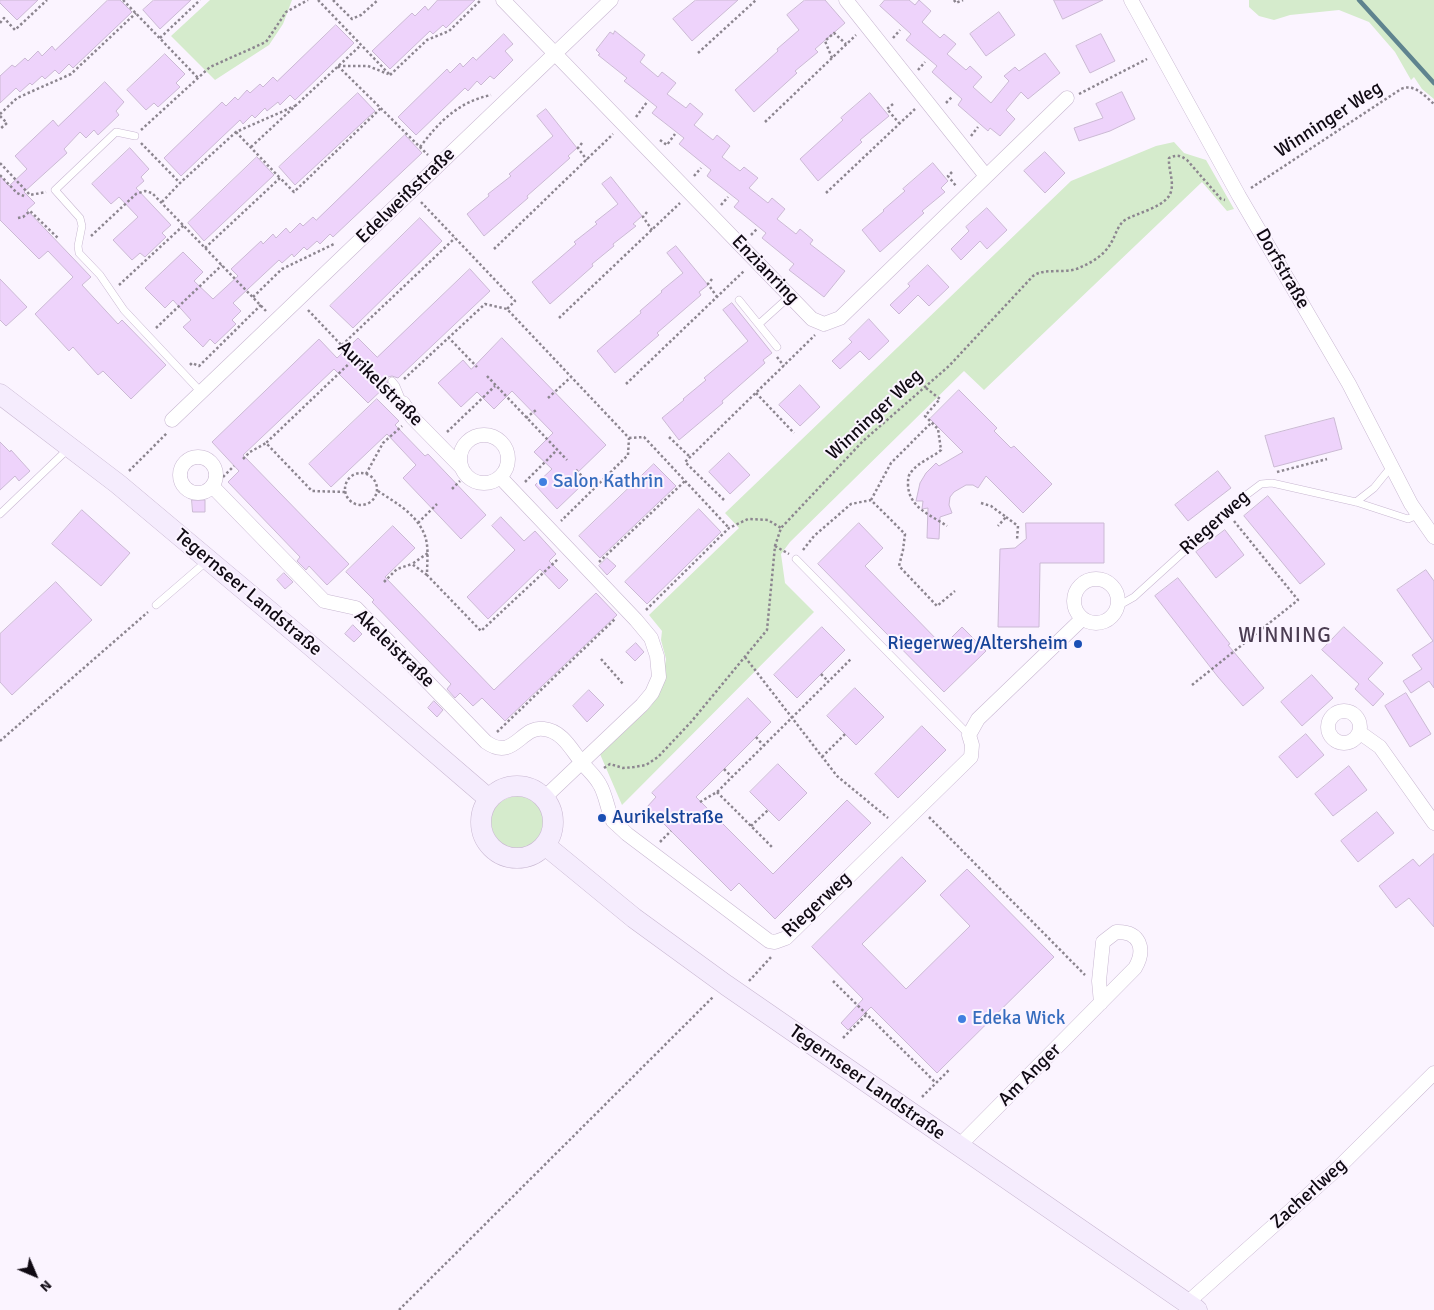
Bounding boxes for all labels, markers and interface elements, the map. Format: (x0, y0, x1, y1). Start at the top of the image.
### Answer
street label: Winninger Weg (1271, 77, 1387, 163)
street label: Edelweißstraße (352, 143, 460, 249)
street label: Dorfstraße (1250, 225, 1314, 313)
street label: Enzianring (726, 231, 804, 309)
street label: Aurikelstraße (333, 337, 427, 431)
street label: Winninger Weg (822, 365, 928, 465)
place label: Salon Kathrin (553, 471, 664, 493)
marker: Salon Kathrin (537, 476, 549, 488)
street label: Riegerweg (1175, 486, 1255, 560)
street label: Tegernseer Landstraße (170, 525, 326, 661)
street label: Akeleistraße (349, 605, 439, 693)
district label: WINNING (1237, 623, 1333, 649)
place label: Riegerweg/Altersheim (887, 633, 1068, 655)
marker: Riegerweg/Altersheim (1072, 638, 1084, 650)
place label: Aurikelstraße (612, 807, 723, 829)
marker: Aurikelstraße (596, 812, 608, 824)
street label: Riegerweg (778, 867, 856, 943)
place label: Edeka Wick (972, 1008, 1065, 1030)
marker: Edeka Wick (956, 1013, 968, 1025)
street label: Tegernseer Landstraße (785, 1021, 949, 1145)
street label: Am Anger (994, 1039, 1066, 1111)
street label: Zacherlweg (1266, 1154, 1352, 1234)
north arrow (10, 1250, 60, 1300)
text: N (37, 1277, 55, 1295)

